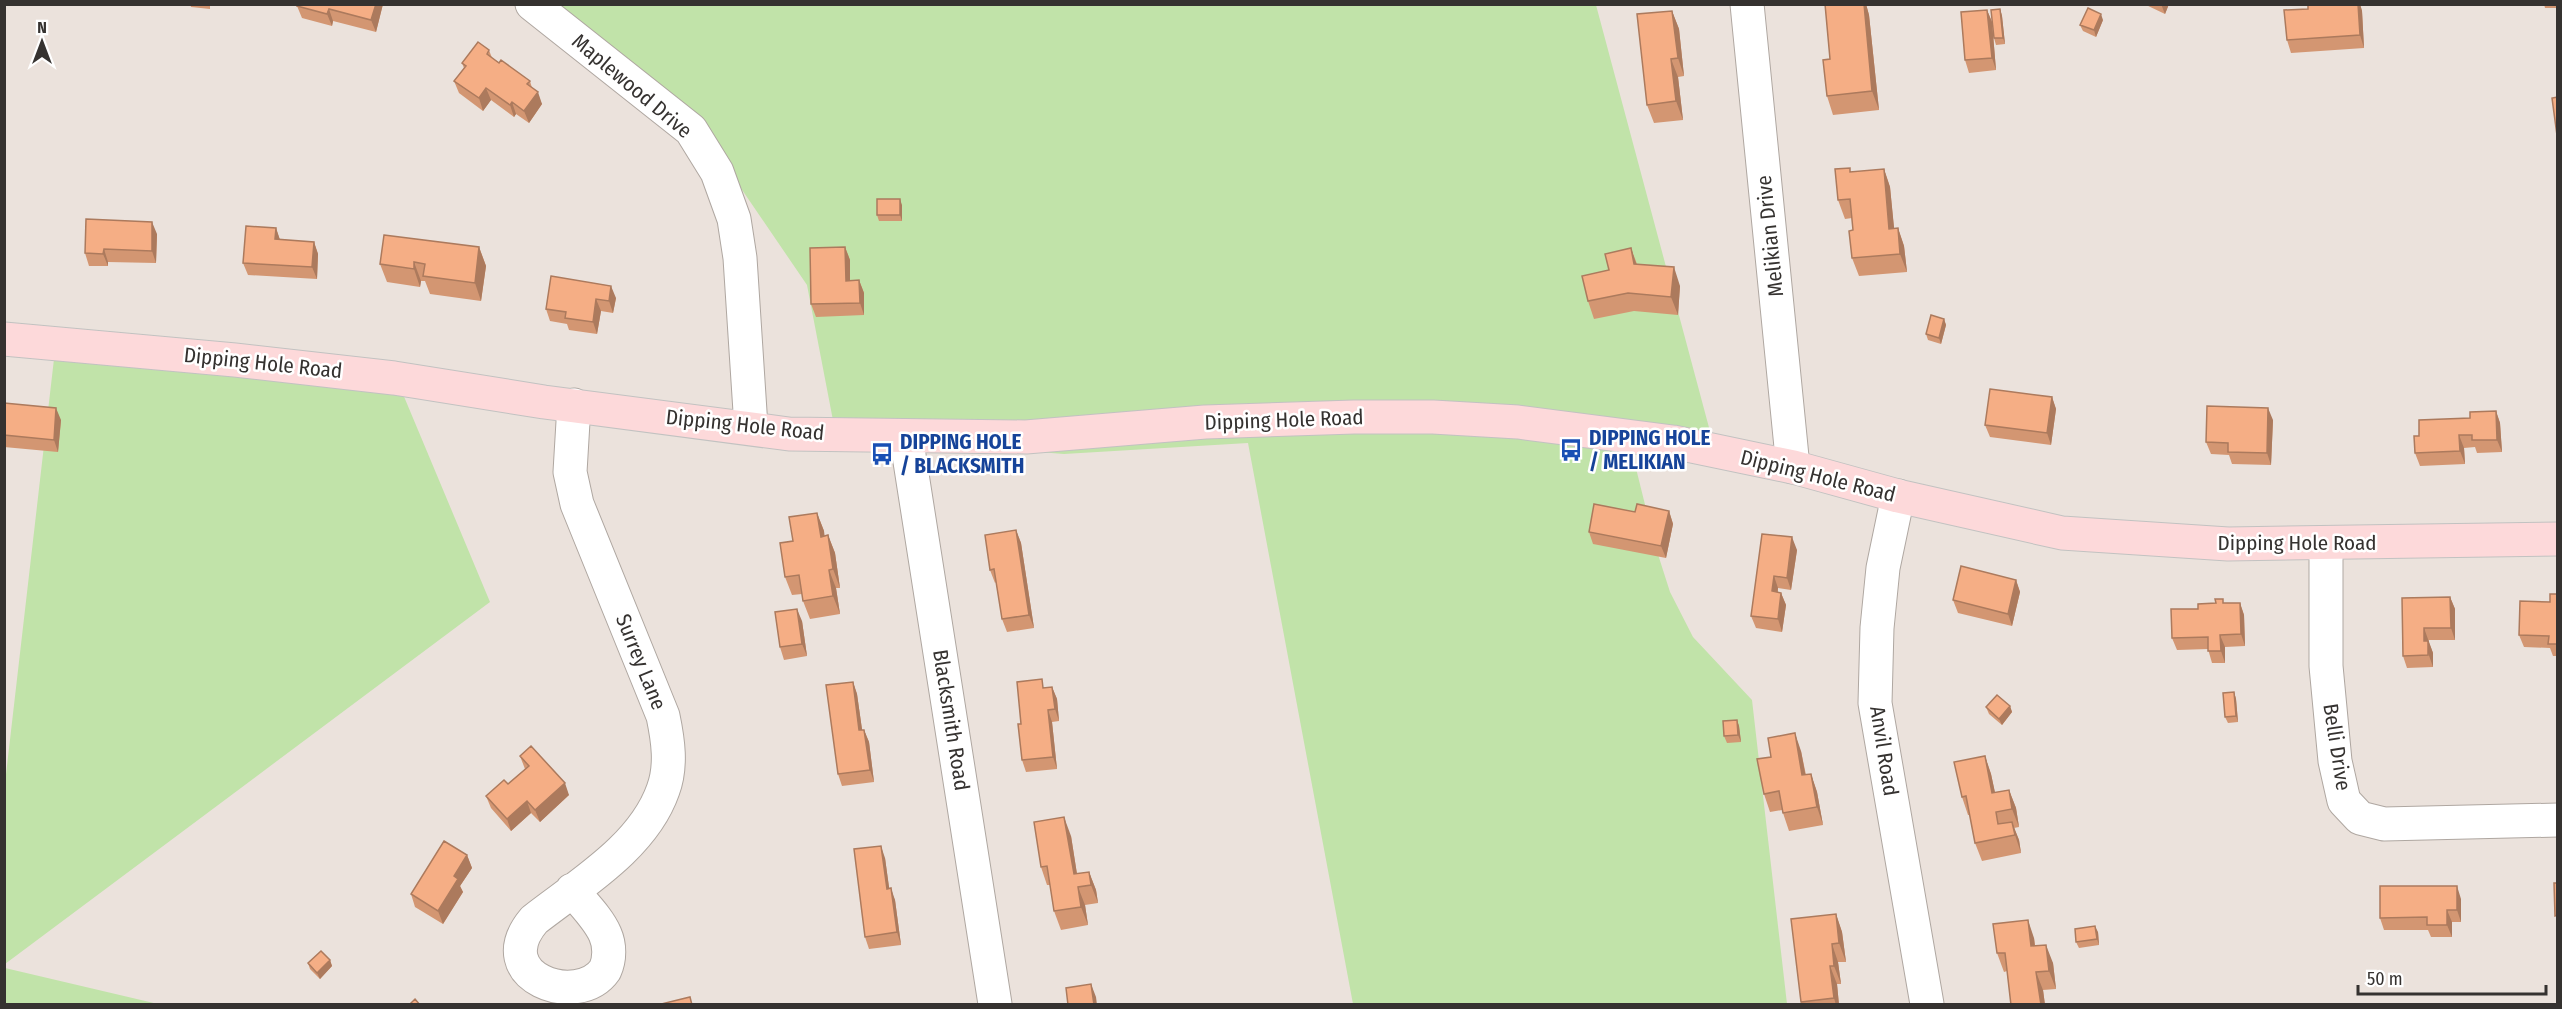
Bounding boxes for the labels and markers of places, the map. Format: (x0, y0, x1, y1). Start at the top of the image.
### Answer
place label: DIPPING HOLE / MELIKIAN (1589, 425, 1711, 475)
place label: DIPPING HOLE / BLACKSMITH (900, 429, 1024, 479)
bus stop icon: DIPPING HOLE / MELIKIAN (1558, 437, 1584, 463)
bus stop icon: DIPPING HOLE / BLACKSMITH (869, 441, 895, 467)

